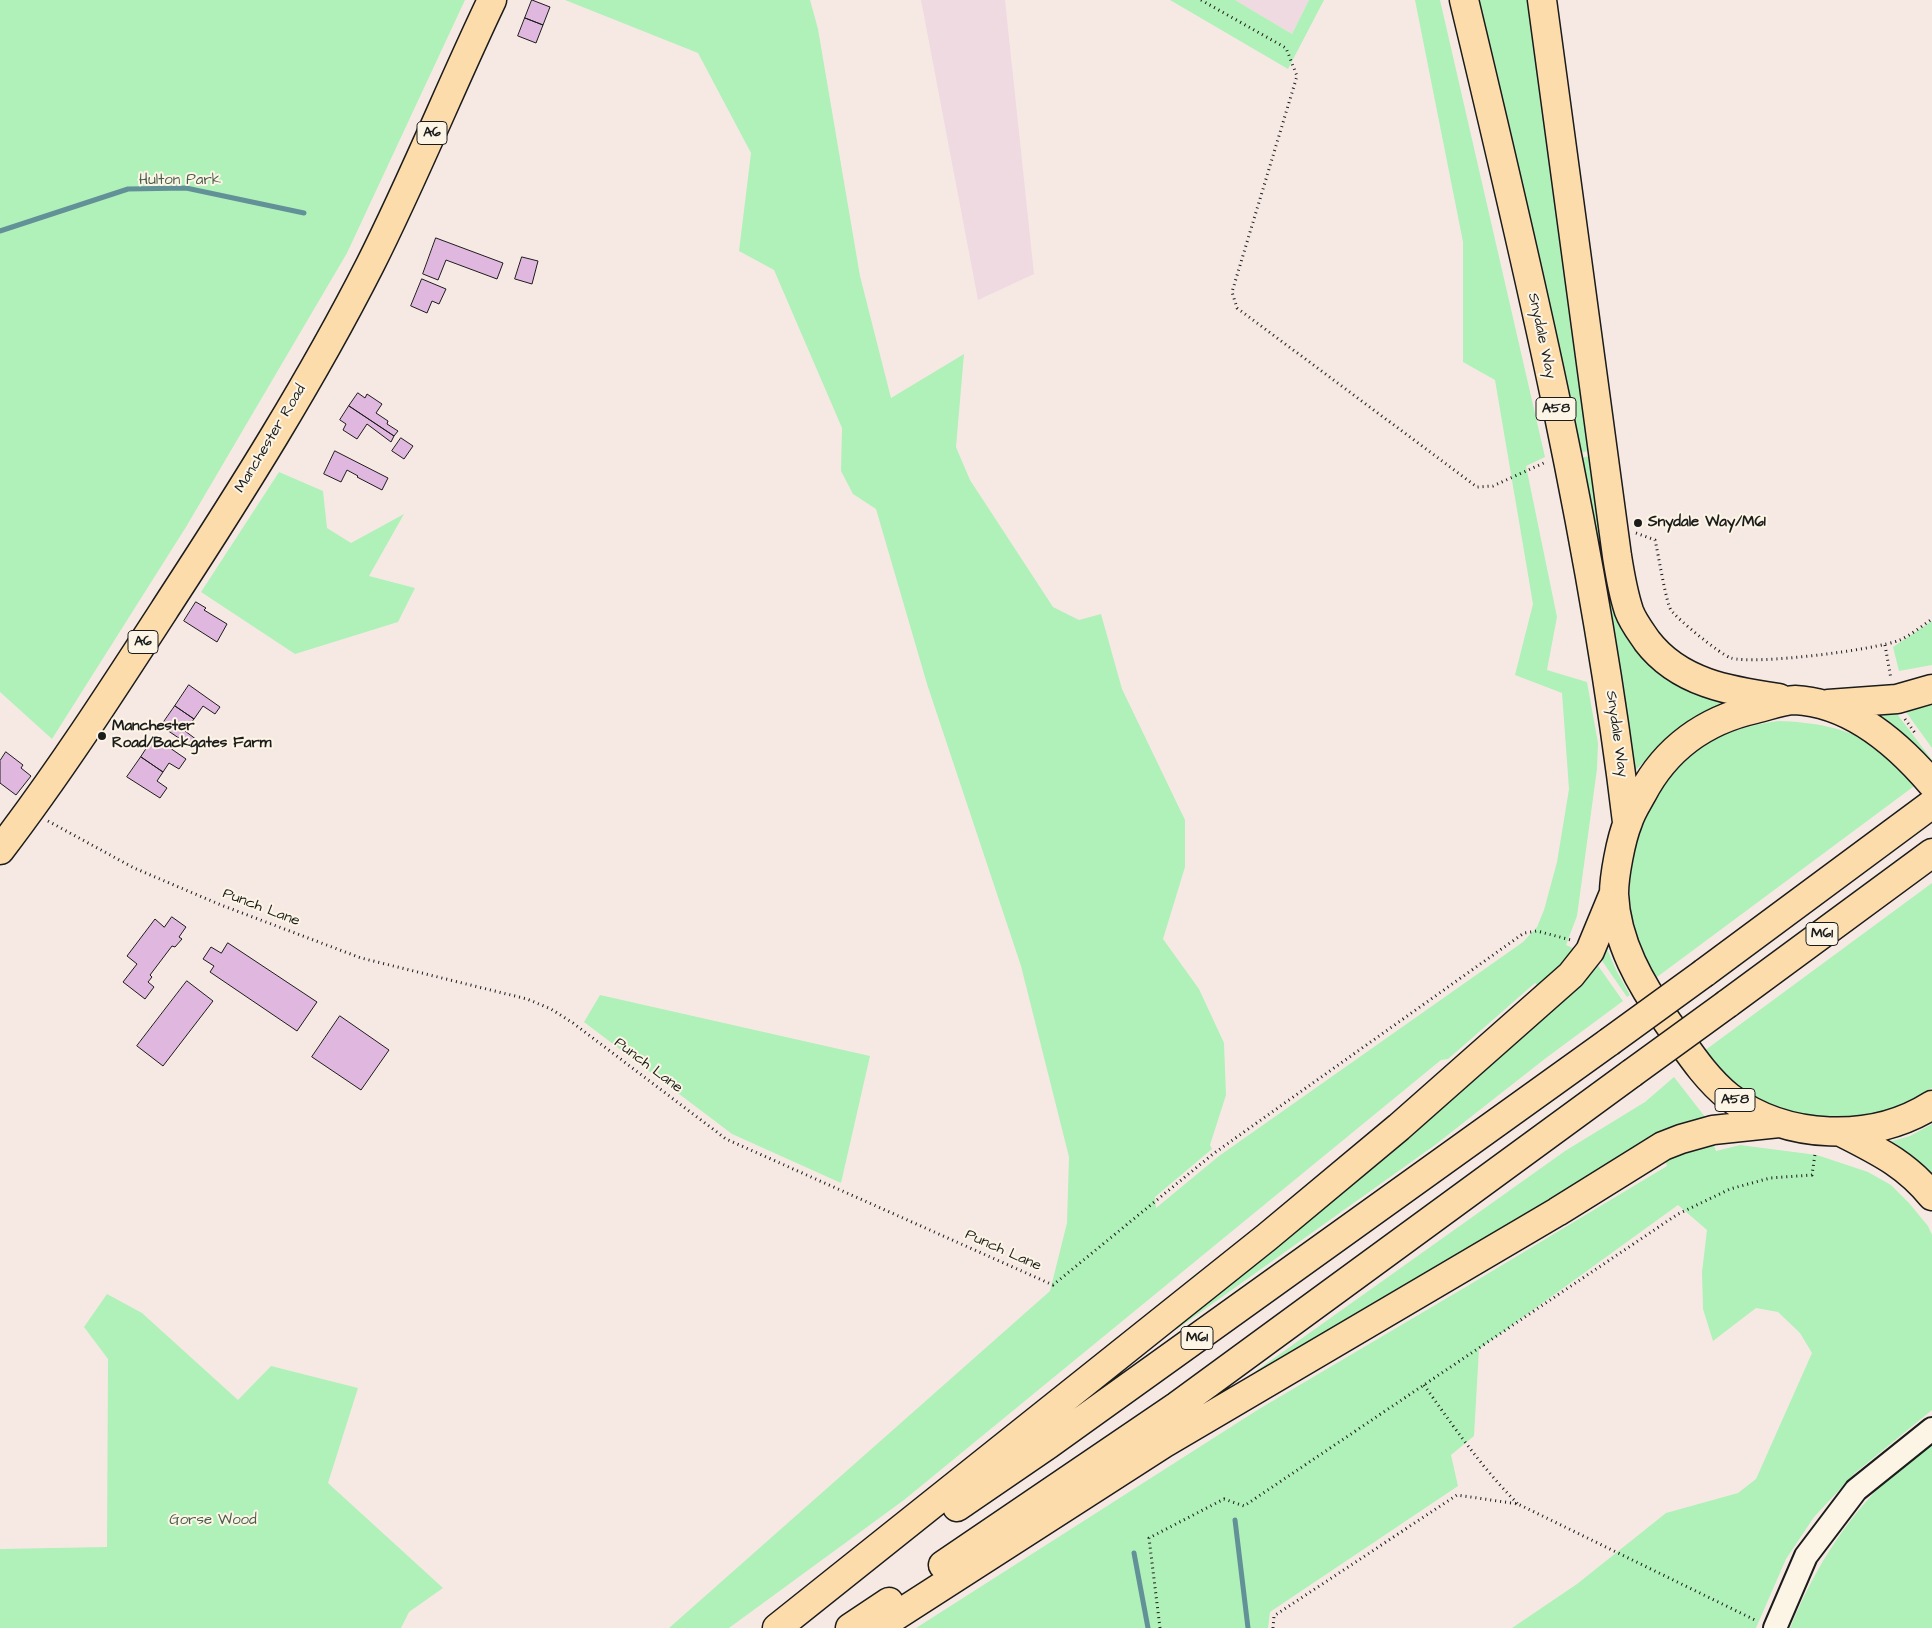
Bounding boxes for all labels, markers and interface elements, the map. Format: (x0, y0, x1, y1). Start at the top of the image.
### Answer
road number: A6 (417, 122, 447, 144)
park label: Hulton Park (139, 172, 221, 190)
street label: Snydale Way (1523, 292, 1559, 380)
street label: Manchester Road (232, 382, 310, 496)
road number: A58 (1536, 398, 1576, 420)
place label: Snydale Way/M61 (1648, 514, 1766, 532)
marker: Snydale Way/M61 (1632, 517, 1644, 529)
road number: A6 (128, 630, 158, 654)
street label: Snydale Way (1601, 690, 1631, 778)
place label: Manchester Road/Backgates Farm (112, 718, 271, 753)
marker: Manchester Road/Backgates Farm (96, 730, 108, 742)
street label: Punch Lane (220, 885, 302, 931)
road number: M61 (1806, 922, 1838, 946)
street label: Punch Lane (610, 1034, 686, 1098)
road number: A58 (1715, 1088, 1755, 1112)
street label: Punch Lane (962, 1226, 1044, 1276)
road number: M61 (1181, 1326, 1213, 1350)
park label: Gorse Wood (169, 1512, 257, 1530)

